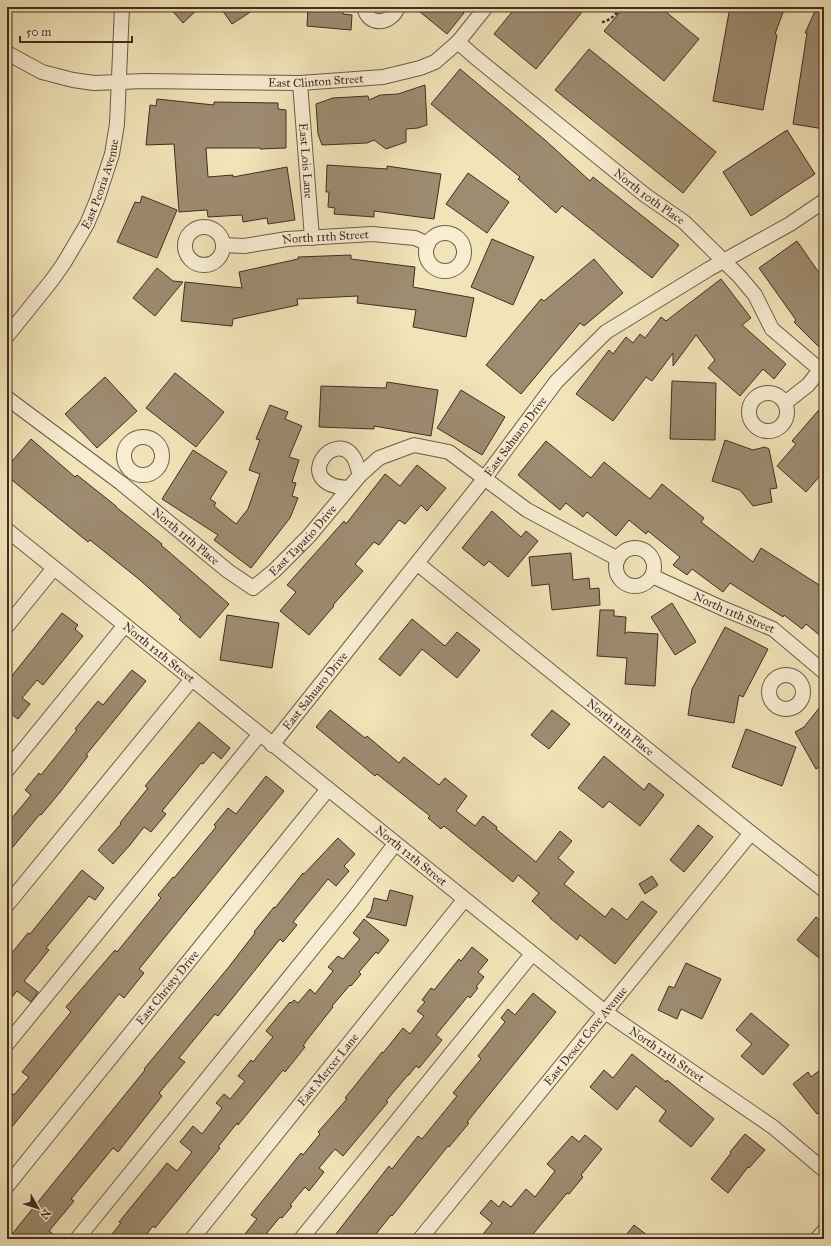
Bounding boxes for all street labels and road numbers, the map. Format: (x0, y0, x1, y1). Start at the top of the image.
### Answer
street label: East Clinton Street (268, 71, 365, 90)
street label: East Lois Lane (296, 122, 316, 199)
street label: East Peoria Avenue (78, 138, 121, 232)
street label: North 10th Place (611, 166, 687, 227)
street label: North 11th Street (281, 227, 370, 247)
street label: East Sahuaro Drive (481, 394, 550, 479)
street label: East Tapatio Drive (266, 502, 339, 579)
street label: North 11th Place (149, 505, 222, 568)
street label: North 11th Street (691, 589, 778, 636)
street label: North 12th Street (120, 619, 198, 686)
street label: East Sahuaro Drive (280, 649, 350, 733)
street label: North 11th Place (584, 696, 657, 759)
street label: North 12th Street (372, 823, 450, 889)
street label: East Christy Drive (133, 947, 202, 1028)
street label: East Desert Cove Avenue (541, 984, 630, 1088)
street label: North 12th Street (627, 1024, 708, 1085)
street label: East Mercer Lane (294, 1031, 361, 1109)

